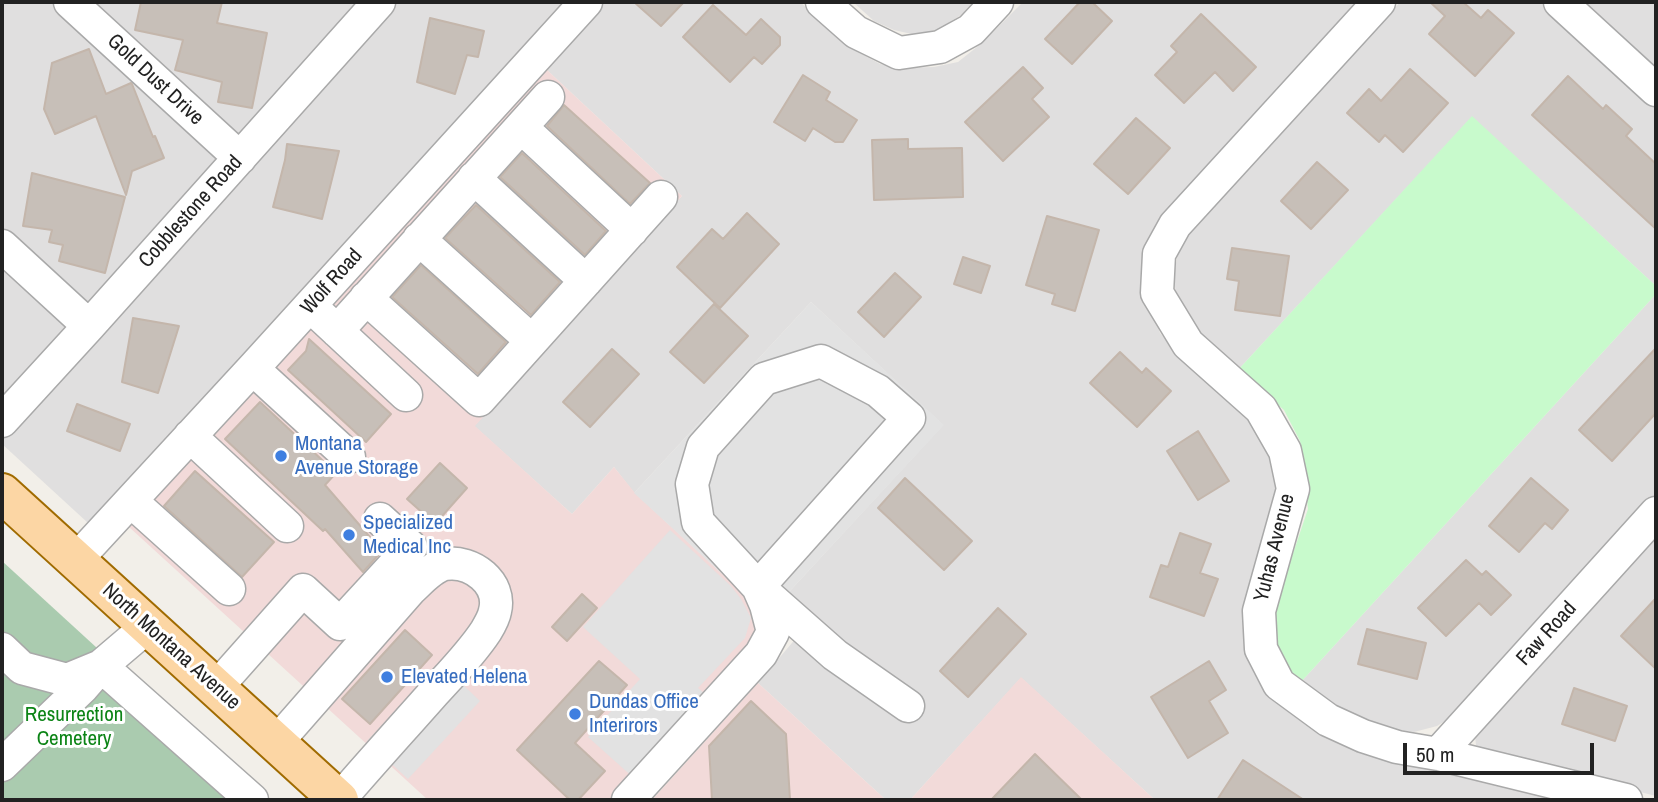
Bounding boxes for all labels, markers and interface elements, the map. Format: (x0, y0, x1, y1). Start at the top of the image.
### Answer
street label: Gold Dust Drive (102, 29, 208, 131)
street label: Cobblestone Road (134, 151, 248, 273)
street label: Wolf Road (296, 244, 368, 320)
place label: Montana Avenue Storage (295, 431, 418, 481)
marker: Montana Avenue Storage (273, 448, 289, 464)
street label: Yuhas Avenue (1249, 491, 1301, 605)
place label: Specialized Medical Inc (363, 510, 453, 560)
marker: Specialized Medical Inc (341, 527, 357, 543)
street label: North Montana Avenue (97, 578, 245, 716)
street label: Faw Road (1512, 597, 1582, 671)
place label: Elevated Helena (401, 664, 527, 690)
marker: Elevated Helena (379, 669, 395, 685)
place label: Dundas Office Interirors (589, 689, 699, 739)
park label: Resurrection Cemetery (25, 702, 123, 752)
marker: Dundas Office Interirors (567, 706, 583, 722)
scale bar (1406, 728, 1597, 772)
text: 50 m (1416, 740, 1454, 769)

